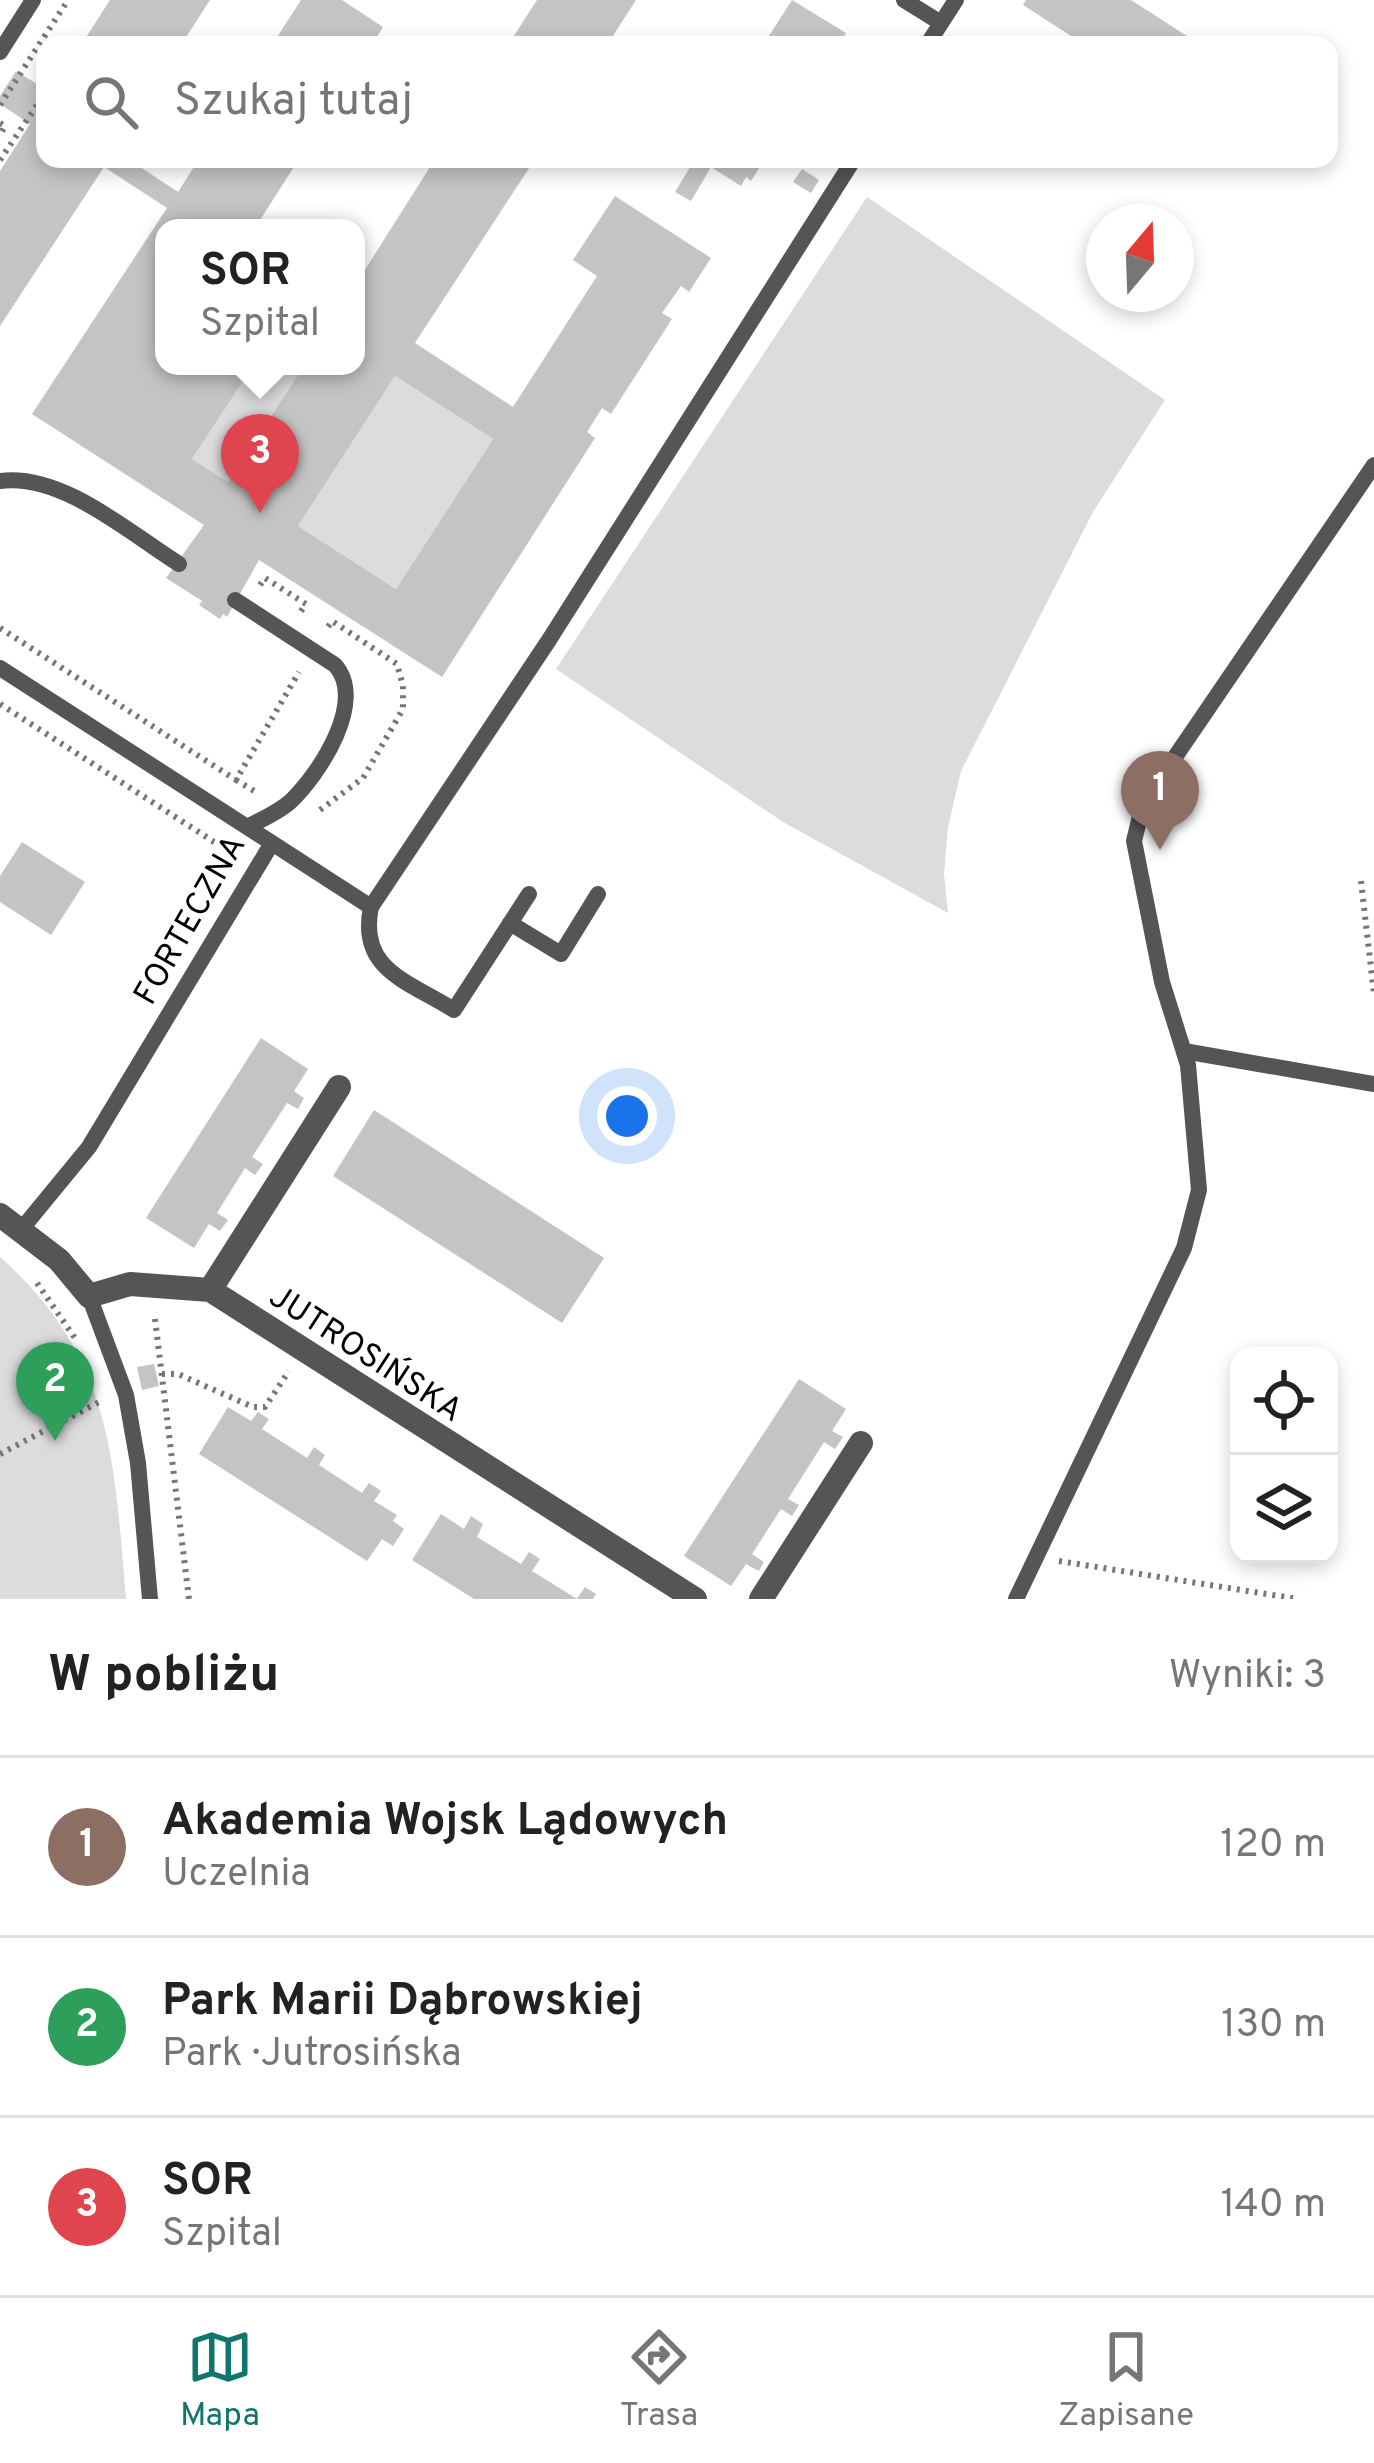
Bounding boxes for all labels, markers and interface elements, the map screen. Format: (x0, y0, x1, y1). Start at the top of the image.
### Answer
search box (36, 36, 1338, 168)
icon: search (78, 69, 144, 135)
text: Szukaj tutaj (174, 74, 413, 131)
north arrow (1086, 204, 1194, 312)
popup (155, 219, 365, 375)
text: SOR (200, 244, 291, 301)
text: Szpital (200, 301, 320, 350)
pin: 3 (221, 414, 299, 513)
pin: 1 (1121, 751, 1199, 850)
street label: FORTECZNA (126, 829, 257, 1013)
your location (597, 1086, 657, 1146)
street label: JUTROSIŃSKA (260, 1276, 470, 1433)
pin: 2 (16, 1342, 94, 1441)
map controls (1230, 1347, 1338, 1563)
button: locate (1230, 1347, 1338, 1455)
button: layers (1230, 1455, 1338, 1563)
text: W pobliżu (48, 1645, 279, 1710)
text: Wyniki: 3 (1169, 1653, 1326, 1702)
text: Akademia Wojsk Lądowych (162, 1794, 728, 1851)
text: 1 (79, 1822, 95, 1871)
text: 120 m (1220, 1822, 1326, 1871)
text: Uczelnia (162, 1851, 311, 1900)
text: Park Marii Dąbrowskiej (162, 1974, 643, 2031)
text: 2 (75, 2002, 99, 2051)
text: 130 m (1221, 2002, 1326, 2051)
text: Park · Jutrosińska (162, 2031, 462, 2080)
text: SOR (162, 2154, 253, 2211)
text: 3 (75, 2182, 99, 2231)
text: 140 m (1221, 2182, 1326, 2231)
text: Szpital (162, 2211, 282, 2260)
tab: Mapa (180, 2324, 260, 2438)
tab: Trasa (620, 2324, 698, 2438)
tab: Zapisane (1058, 2324, 1194, 2438)

